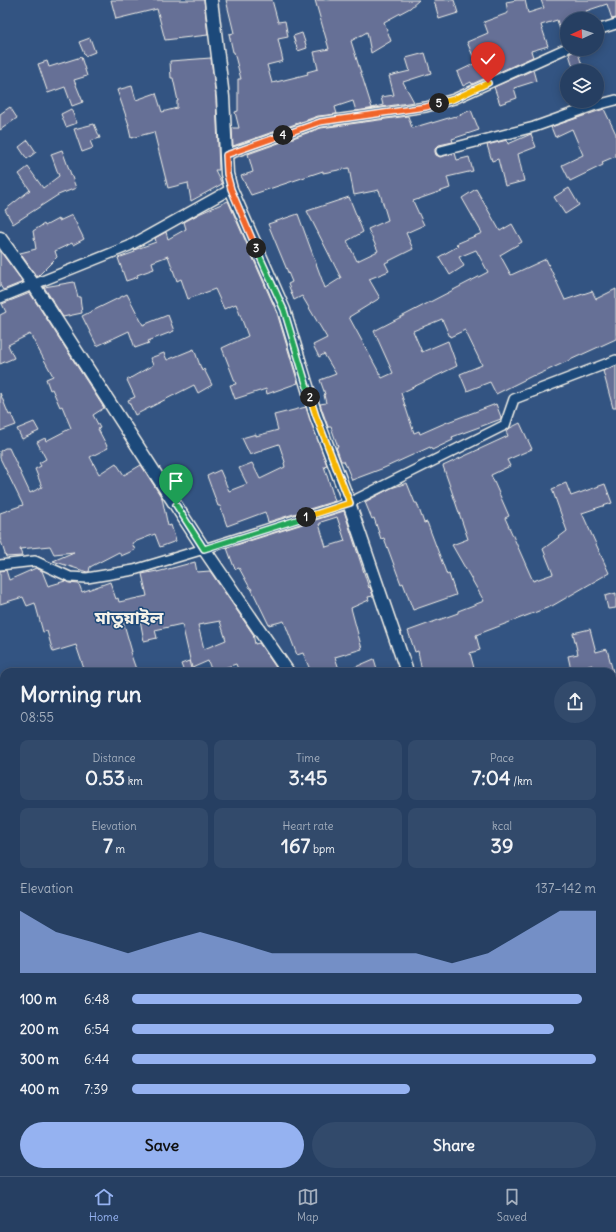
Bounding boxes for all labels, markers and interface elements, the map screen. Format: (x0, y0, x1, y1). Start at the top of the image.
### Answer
north arrow (560, 12, 604, 56)
map controls (560, 12, 604, 108)
pin (471, 42, 505, 83)
icon: check (477, 48, 499, 70)
button: layers (560, 64, 604, 108)
pin: 5 (429, 93, 449, 113)
text: 5 (436, 96, 442, 110)
pin: 4 (273, 125, 293, 145)
text: 4 (280, 128, 286, 142)
pin: 3 (246, 238, 266, 258)
text: 3 (253, 241, 259, 255)
pin: 2 (300, 387, 320, 407)
text: 2 (307, 390, 313, 404)
pin (159, 464, 193, 505)
icon: arrive (165, 470, 187, 492)
pin: 1 (296, 507, 316, 527)
text: 1 (304, 510, 308, 524)
district label: মাতুয়াইল (94, 606, 164, 629)
text: Morning run (20, 680, 142, 708)
button: share (554, 681, 596, 723)
text: 08:55 (20, 709, 54, 726)
text: Distance (93, 751, 135, 765)
text: Time (296, 751, 320, 765)
text: Pace (490, 751, 514, 765)
text: 0.53 (85, 765, 125, 790)
text: 3:45 (289, 765, 327, 790)
text: 7:04 (472, 765, 511, 790)
text: km (125, 774, 143, 788)
text: /km (511, 774, 532, 788)
text: Elevation (91, 819, 137, 833)
text: Heart rate (282, 819, 334, 833)
text: kcal (492, 819, 512, 833)
text: 7 (103, 833, 113, 858)
text: 167 (281, 833, 310, 858)
text: 39 (491, 833, 513, 858)
text: m (113, 842, 125, 856)
text: bpm (310, 842, 335, 856)
text: Elevation (20, 880, 73, 897)
text: 137–142 m (535, 880, 596, 897)
text: 100 m (20, 991, 57, 1008)
text: 6:48 (84, 991, 109, 1008)
text: 200 m (20, 1021, 59, 1038)
text: 6:54 (84, 1021, 109, 1038)
text: 300 m (20, 1051, 59, 1068)
text: 6:44 (84, 1051, 109, 1068)
text: 400 m (20, 1081, 59, 1098)
text: 7:39 (84, 1081, 108, 1098)
button: Save (20, 1122, 304, 1168)
button: Share (312, 1122, 596, 1168)
tab: Home (89, 1186, 119, 1224)
tab: Map (297, 1186, 319, 1224)
tab: Saved (497, 1186, 527, 1224)

